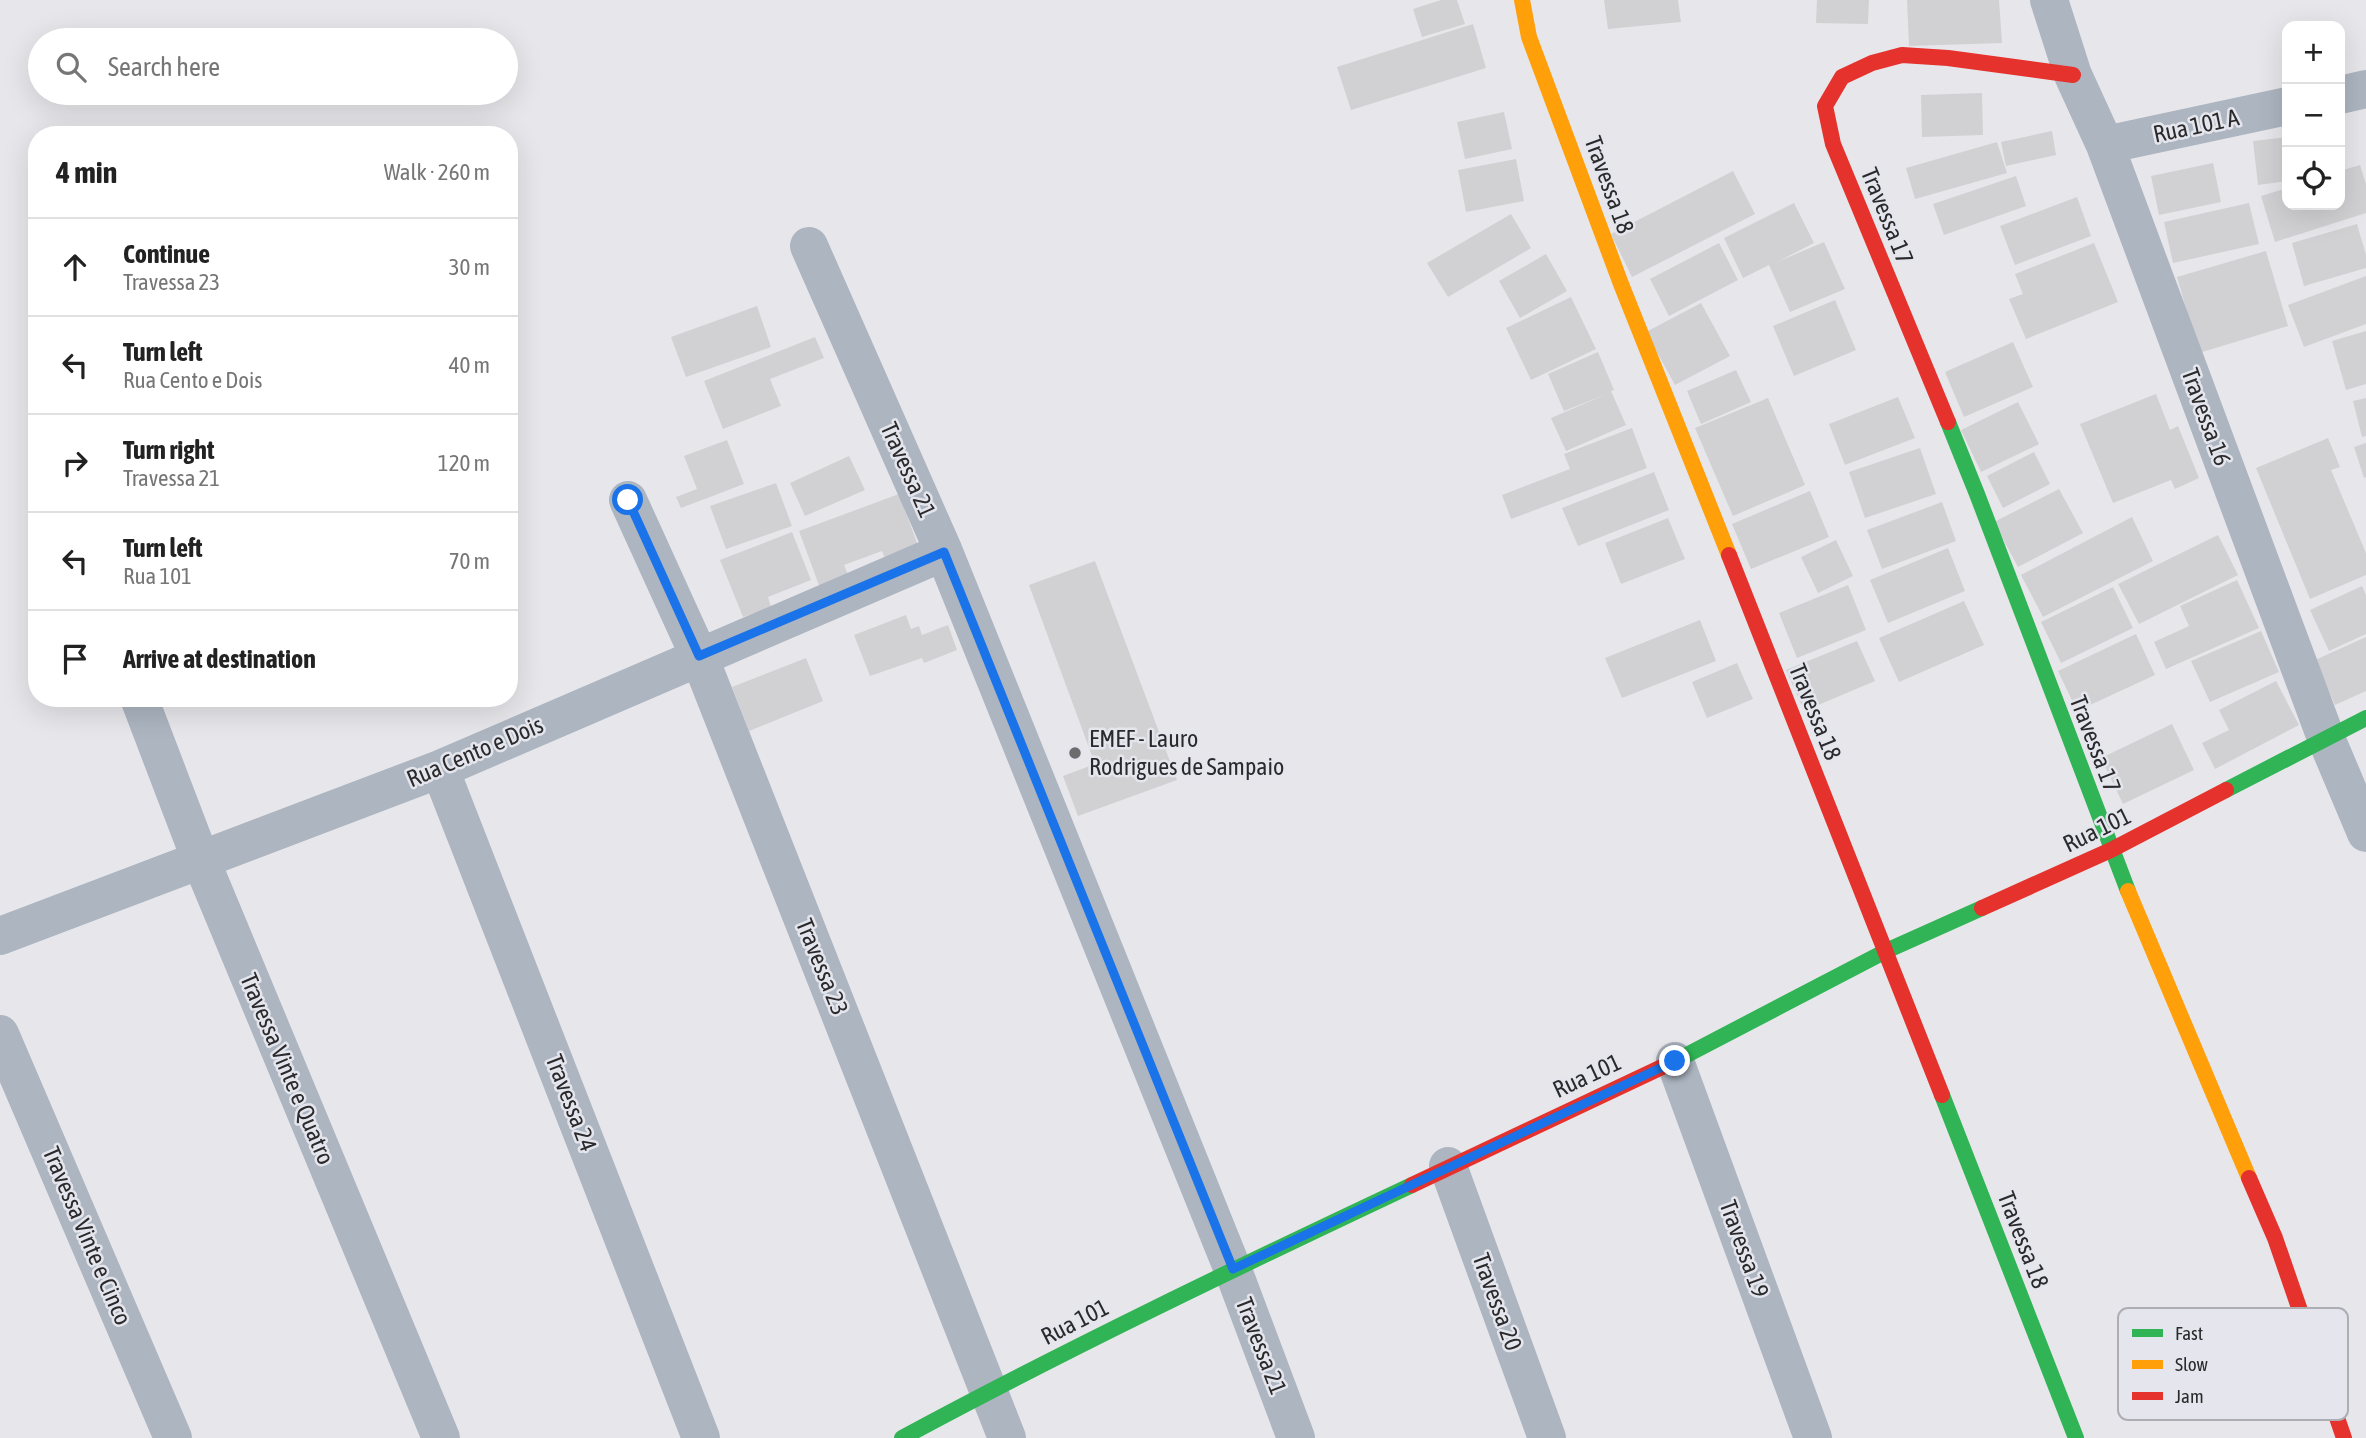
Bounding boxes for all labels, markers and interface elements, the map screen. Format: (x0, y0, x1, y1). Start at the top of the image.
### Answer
map controls (2282, 21, 2345, 210)
button: + (2282, 21, 2345, 84)
search box (28, 28, 518, 105)
icon: search (52, 48, 90, 86)
text: Search here (108, 52, 220, 82)
button: − (2282, 84, 2345, 147)
street label: Rua 101 A (2151, 103, 2241, 148)
street label: Travessa 18 (1579, 133, 1639, 237)
button: locate (2282, 147, 2345, 210)
text: 4 min (56, 155, 117, 189)
text: Walk · 260 m (384, 159, 490, 185)
street label: Travessa 17 (1856, 164, 1919, 268)
text: Continue (123, 239, 210, 269)
icon: ahead (56, 248, 94, 286)
text: 30 m (449, 254, 490, 280)
text: Travessa 23 (123, 269, 220, 295)
text: Turn left (123, 337, 203, 367)
icon: left (56, 346, 94, 384)
text: 40 m (449, 352, 490, 378)
street label: Travessa 16 (2176, 365, 2236, 469)
text: Rua Cento e Dois (123, 367, 262, 393)
street label: Travessa 21 (876, 418, 941, 522)
text: Turn right (123, 435, 214, 465)
icon: right (56, 444, 94, 482)
text: 120 m (438, 450, 490, 476)
text: Travessa 21 (123, 465, 220, 491)
route start (612, 484, 643, 515)
text: Turn left (123, 533, 203, 563)
icon: left (56, 542, 94, 580)
text: 70 m (449, 548, 490, 574)
text: Rua 101 (123, 563, 192, 589)
icon: arrive (56, 640, 94, 678)
text: Arrive at destination (123, 644, 316, 674)
street label: Travessa 18 (1784, 660, 1847, 764)
street label: Travessa 17 (2065, 692, 2126, 796)
street label: Rua Cento e Dois (403, 711, 547, 792)
place label: EMEF - Lauro Rodrigues de Sampaio (1089, 725, 1284, 780)
marker: EMEF - Lauro Rodrigues de Sampaio (1067, 745, 1083, 761)
street label: Rua 101 (2059, 802, 2135, 857)
street label: Travessa 23 (791, 915, 854, 1019)
street label: Travessa Vinte e Quatro (235, 969, 340, 1168)
route end (1659, 1045, 1690, 1076)
street label: Rua 101 (1549, 1048, 1625, 1103)
street label: Travessa 24 (541, 1051, 602, 1155)
street label: Travessa Vinte e Cinco (38, 1143, 137, 1329)
street label: Travessa 18 (1993, 1188, 2054, 1292)
street label: Travessa 19 (1714, 1197, 1774, 1301)
street label: Travessa 20 (1467, 1250, 1527, 1354)
street label: Rua 101 (1037, 1293, 1113, 1350)
street label: Travessa 21 (1231, 1294, 1292, 1398)
legend (2118, 1308, 2348, 1420)
text: Fast (2175, 1322, 2203, 1344)
text: Slow (2175, 1353, 2209, 1375)
text: Jam (2175, 1385, 2204, 1407)

